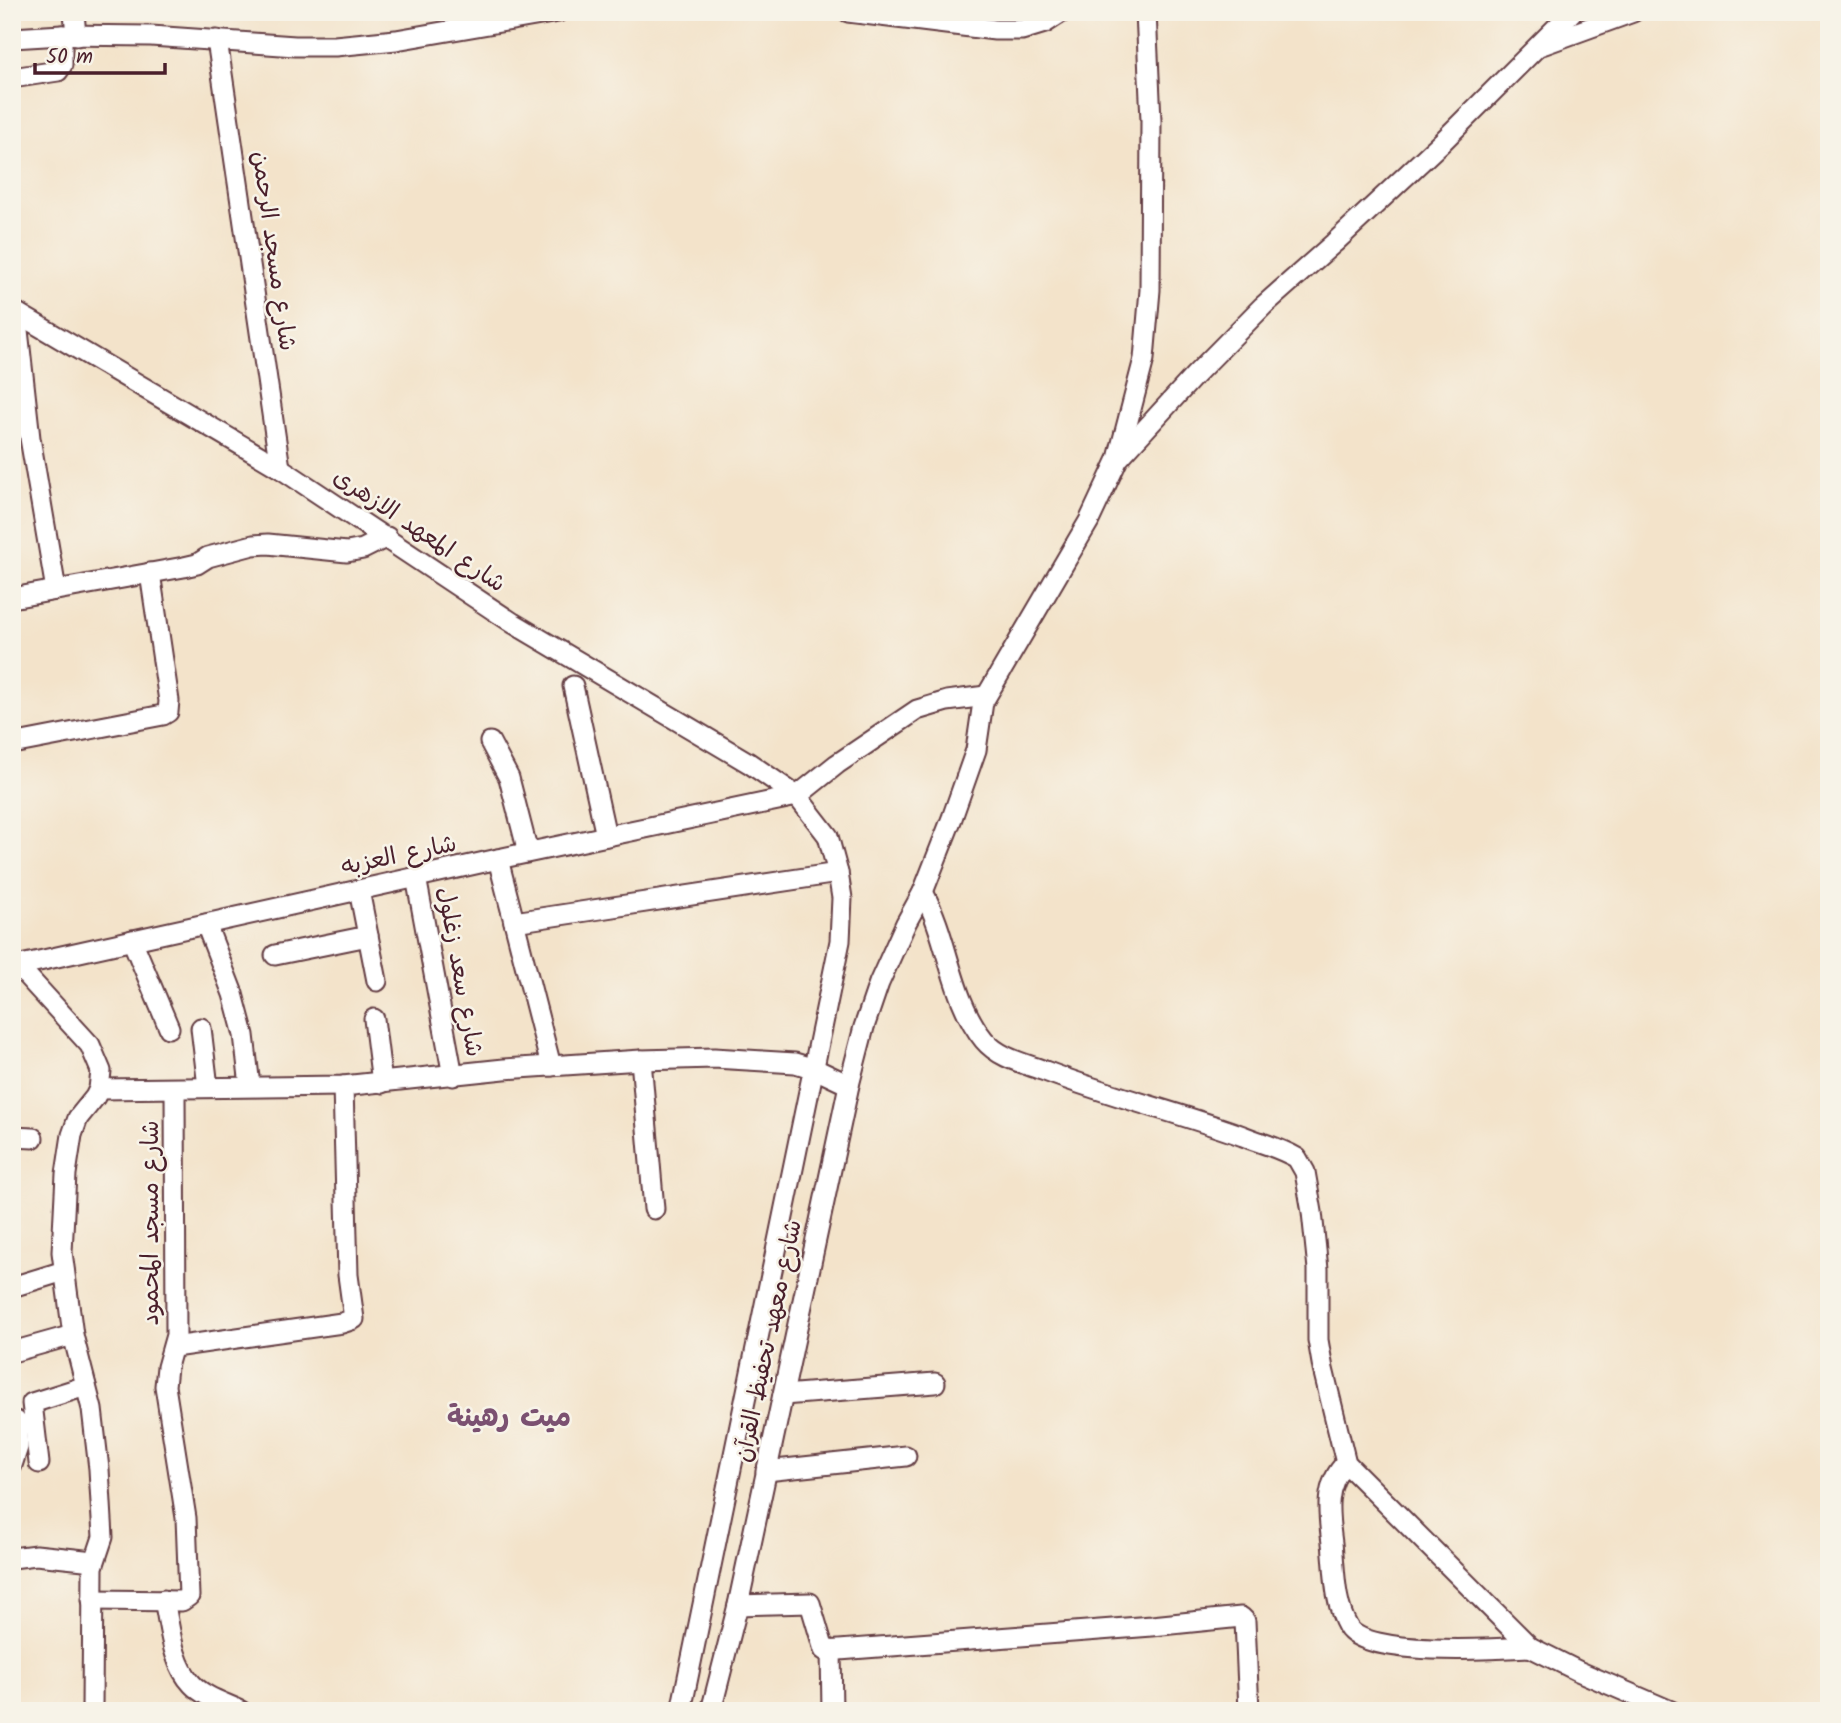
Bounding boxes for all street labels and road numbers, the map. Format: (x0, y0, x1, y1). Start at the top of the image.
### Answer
street label: شارع مسجد الرحمن (240, 149, 306, 353)
street label: شارع المعهد الازهرى (325, 458, 513, 604)
street label: شارع العزبه (338, 825, 460, 887)
street label: شارع سعد زغلول (425, 884, 493, 1060)
street label: شارع مسجد المحمود (132, 1120, 171, 1326)
street label: شارع معهد تحفيظ القرآن (724, 1216, 814, 1466)

